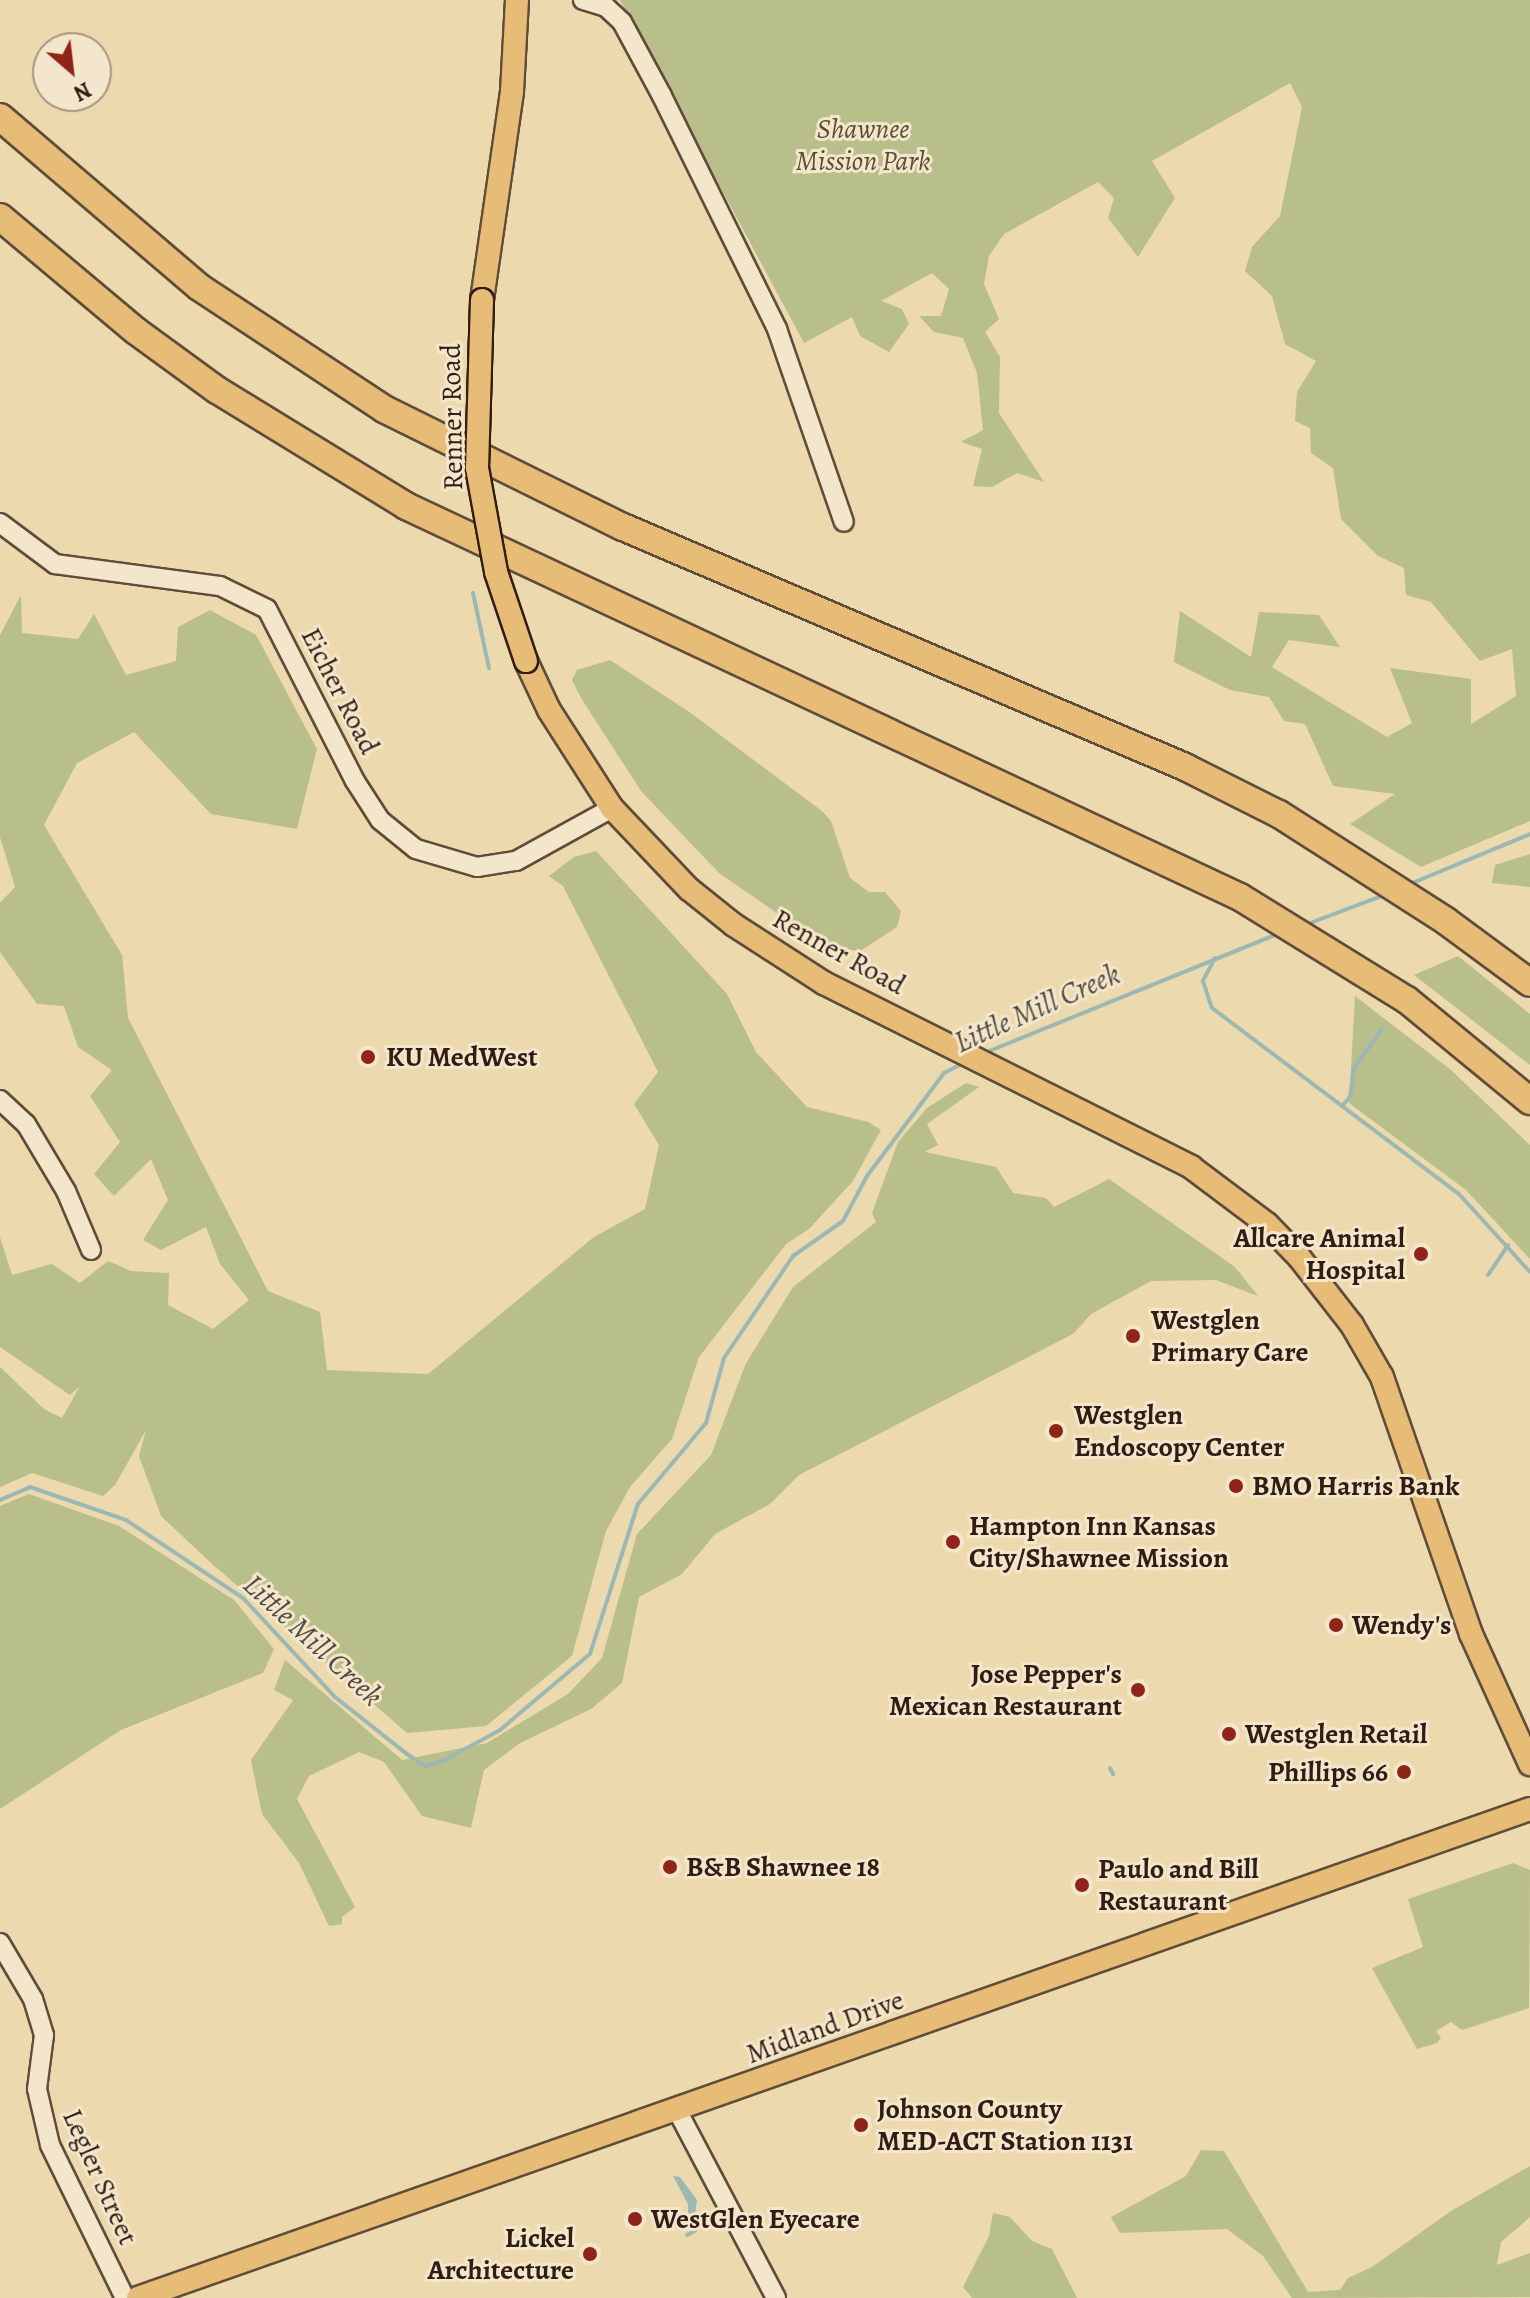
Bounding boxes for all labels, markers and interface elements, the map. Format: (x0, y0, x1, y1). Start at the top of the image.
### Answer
north arrow (32, 32, 112, 112)
text: N (68, 74, 96, 108)
park label: Shawnee Mission Park (796, 112, 930, 178)
street label: Renner Road (434, 343, 470, 491)
street label: Eicher Road (294, 622, 386, 760)
street label: Renner Road (767, 902, 911, 1002)
water label: Little Mill Creek (949, 955, 1125, 1061)
place label: KU MedWest (386, 1040, 537, 1074)
marker: KU MedWest (357, 1046, 379, 1068)
place label: Allcare Animal Hospital (1233, 1221, 1405, 1287)
marker: Allcare Animal Hospital (1412, 1245, 1430, 1263)
place label: Westglen Primary Care (1151, 1303, 1308, 1369)
marker: Westglen Primary Care (1122, 1325, 1144, 1347)
place label: Westglen Endoscopy Center (1074, 1398, 1285, 1464)
marker: Westglen Endoscopy Center (1045, 1420, 1067, 1442)
place label: BMO Harris Bank (1252, 1469, 1460, 1503)
marker: BMO Harris Bank (1227, 1477, 1245, 1495)
place label: Hampton Inn Kansas City/Shawnee Mission (969, 1509, 1229, 1575)
marker: Hampton Inn Kansas City/Shawnee Mission (944, 1533, 962, 1551)
water label: Little Mill Creek (236, 1566, 390, 1714)
place label: Wendy's (1352, 1608, 1452, 1642)
marker: Wendy's (1327, 1616, 1345, 1634)
place label: Jose Pepper's Mexican Restaurant (889, 1657, 1122, 1723)
marker: Jose Pepper's Mexican Restaurant (1129, 1681, 1147, 1699)
place label: Westglen Retail (1245, 1717, 1427, 1751)
marker: Westglen Retail (1220, 1725, 1238, 1743)
place label: Phillips 66 (1268, 1755, 1388, 1789)
marker: Phillips 66 (1395, 1763, 1413, 1781)
place label: B&B Shawnee 18 (686, 1850, 880, 1884)
place label: Paulo and Bill Restaurant (1098, 1852, 1259, 1918)
marker: B&B Shawnee 18 (661, 1858, 679, 1876)
marker: Paulo and Bill Restaurant (1073, 1876, 1091, 1894)
street label: Midland Drive (742, 1983, 908, 2071)
place label: Johnson County MED-ACT Station 1131 (877, 2092, 1133, 2158)
street label: Legler Street (55, 2104, 145, 2250)
marker: Johnson County MED-ACT Station 1131 (852, 2116, 870, 2134)
place label: WestGlen Eyecare (651, 2202, 860, 2236)
marker: WestGlen Eyecare (626, 2210, 644, 2228)
place label: Lickel Architecture (427, 2221, 574, 2287)
marker: Lickel Architecture (581, 2245, 599, 2263)

